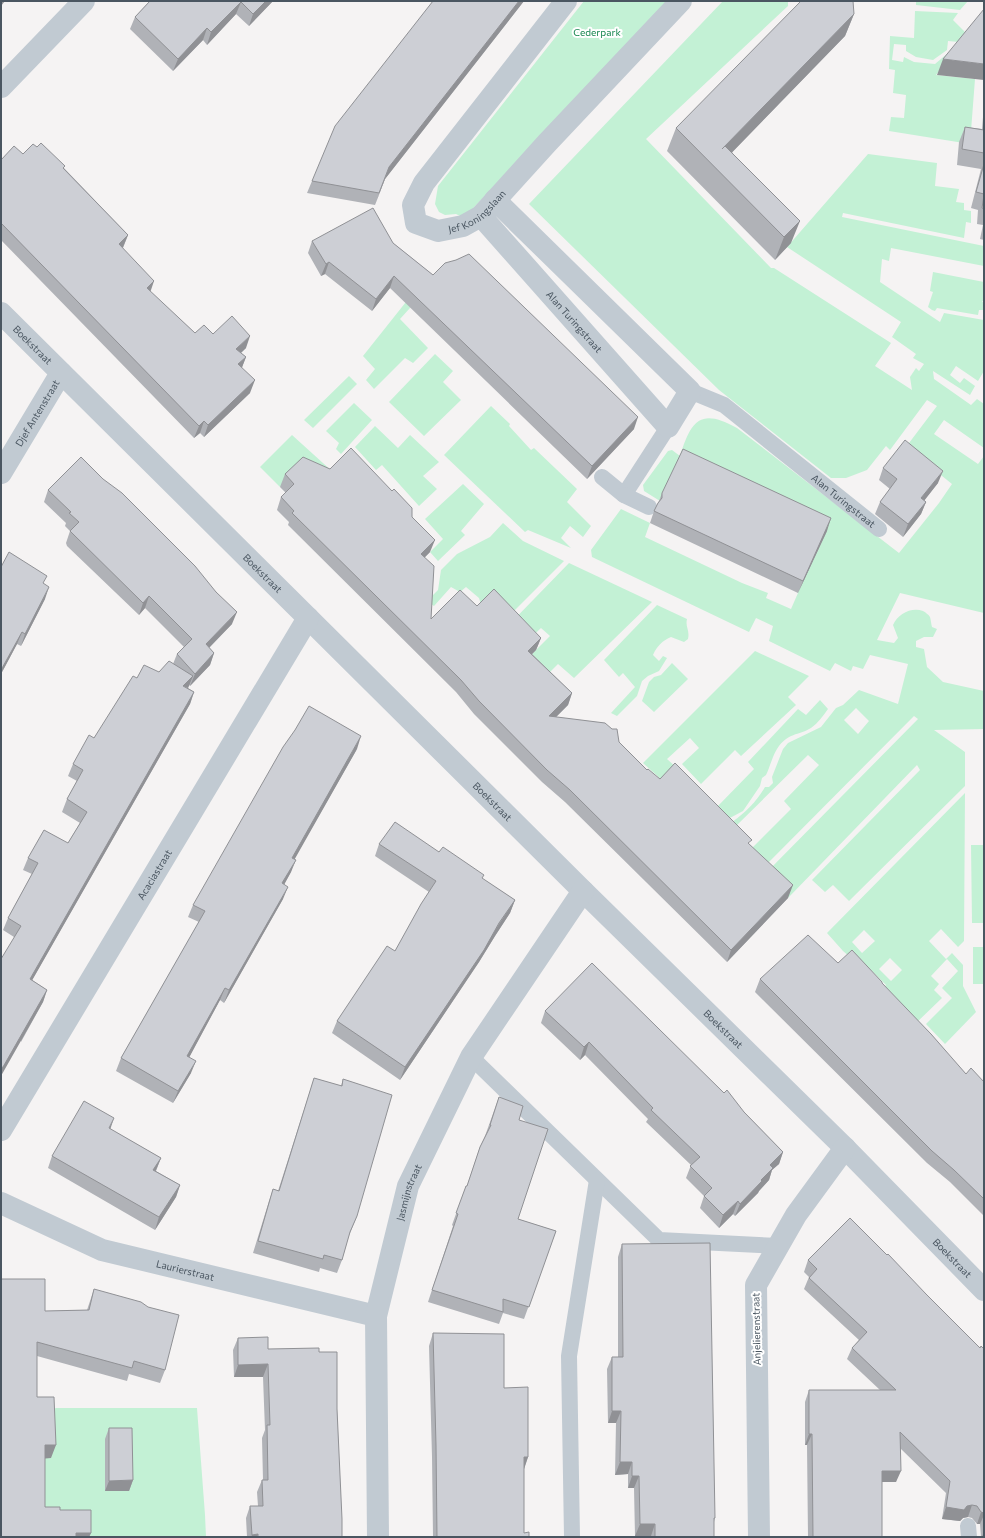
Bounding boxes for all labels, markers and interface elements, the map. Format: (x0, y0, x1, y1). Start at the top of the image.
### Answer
park label: Cederpark (573, 26, 621, 38)
street label: Jef Koningslaan (447, 187, 508, 235)
street label: Alan Turingstraat (544, 288, 605, 355)
street label: Boekstraat (11, 323, 55, 367)
street label: Djef Antenstraat (12, 377, 62, 449)
street label: Alan Turingstraat (809, 472, 878, 530)
street label: Boekstraat (241, 551, 285, 595)
street label: Boekstraat (471, 779, 515, 823)
street label: Acaciastraat (135, 847, 174, 902)
street label: Boekstraat (701, 1007, 746, 1051)
street label: Jasmijnstraat (394, 1162, 424, 1222)
street label: Boekstraat (931, 1236, 974, 1280)
street label: Laurierstraat (155, 1257, 215, 1283)
street label: Anjelierenstraat (749, 1293, 763, 1365)

